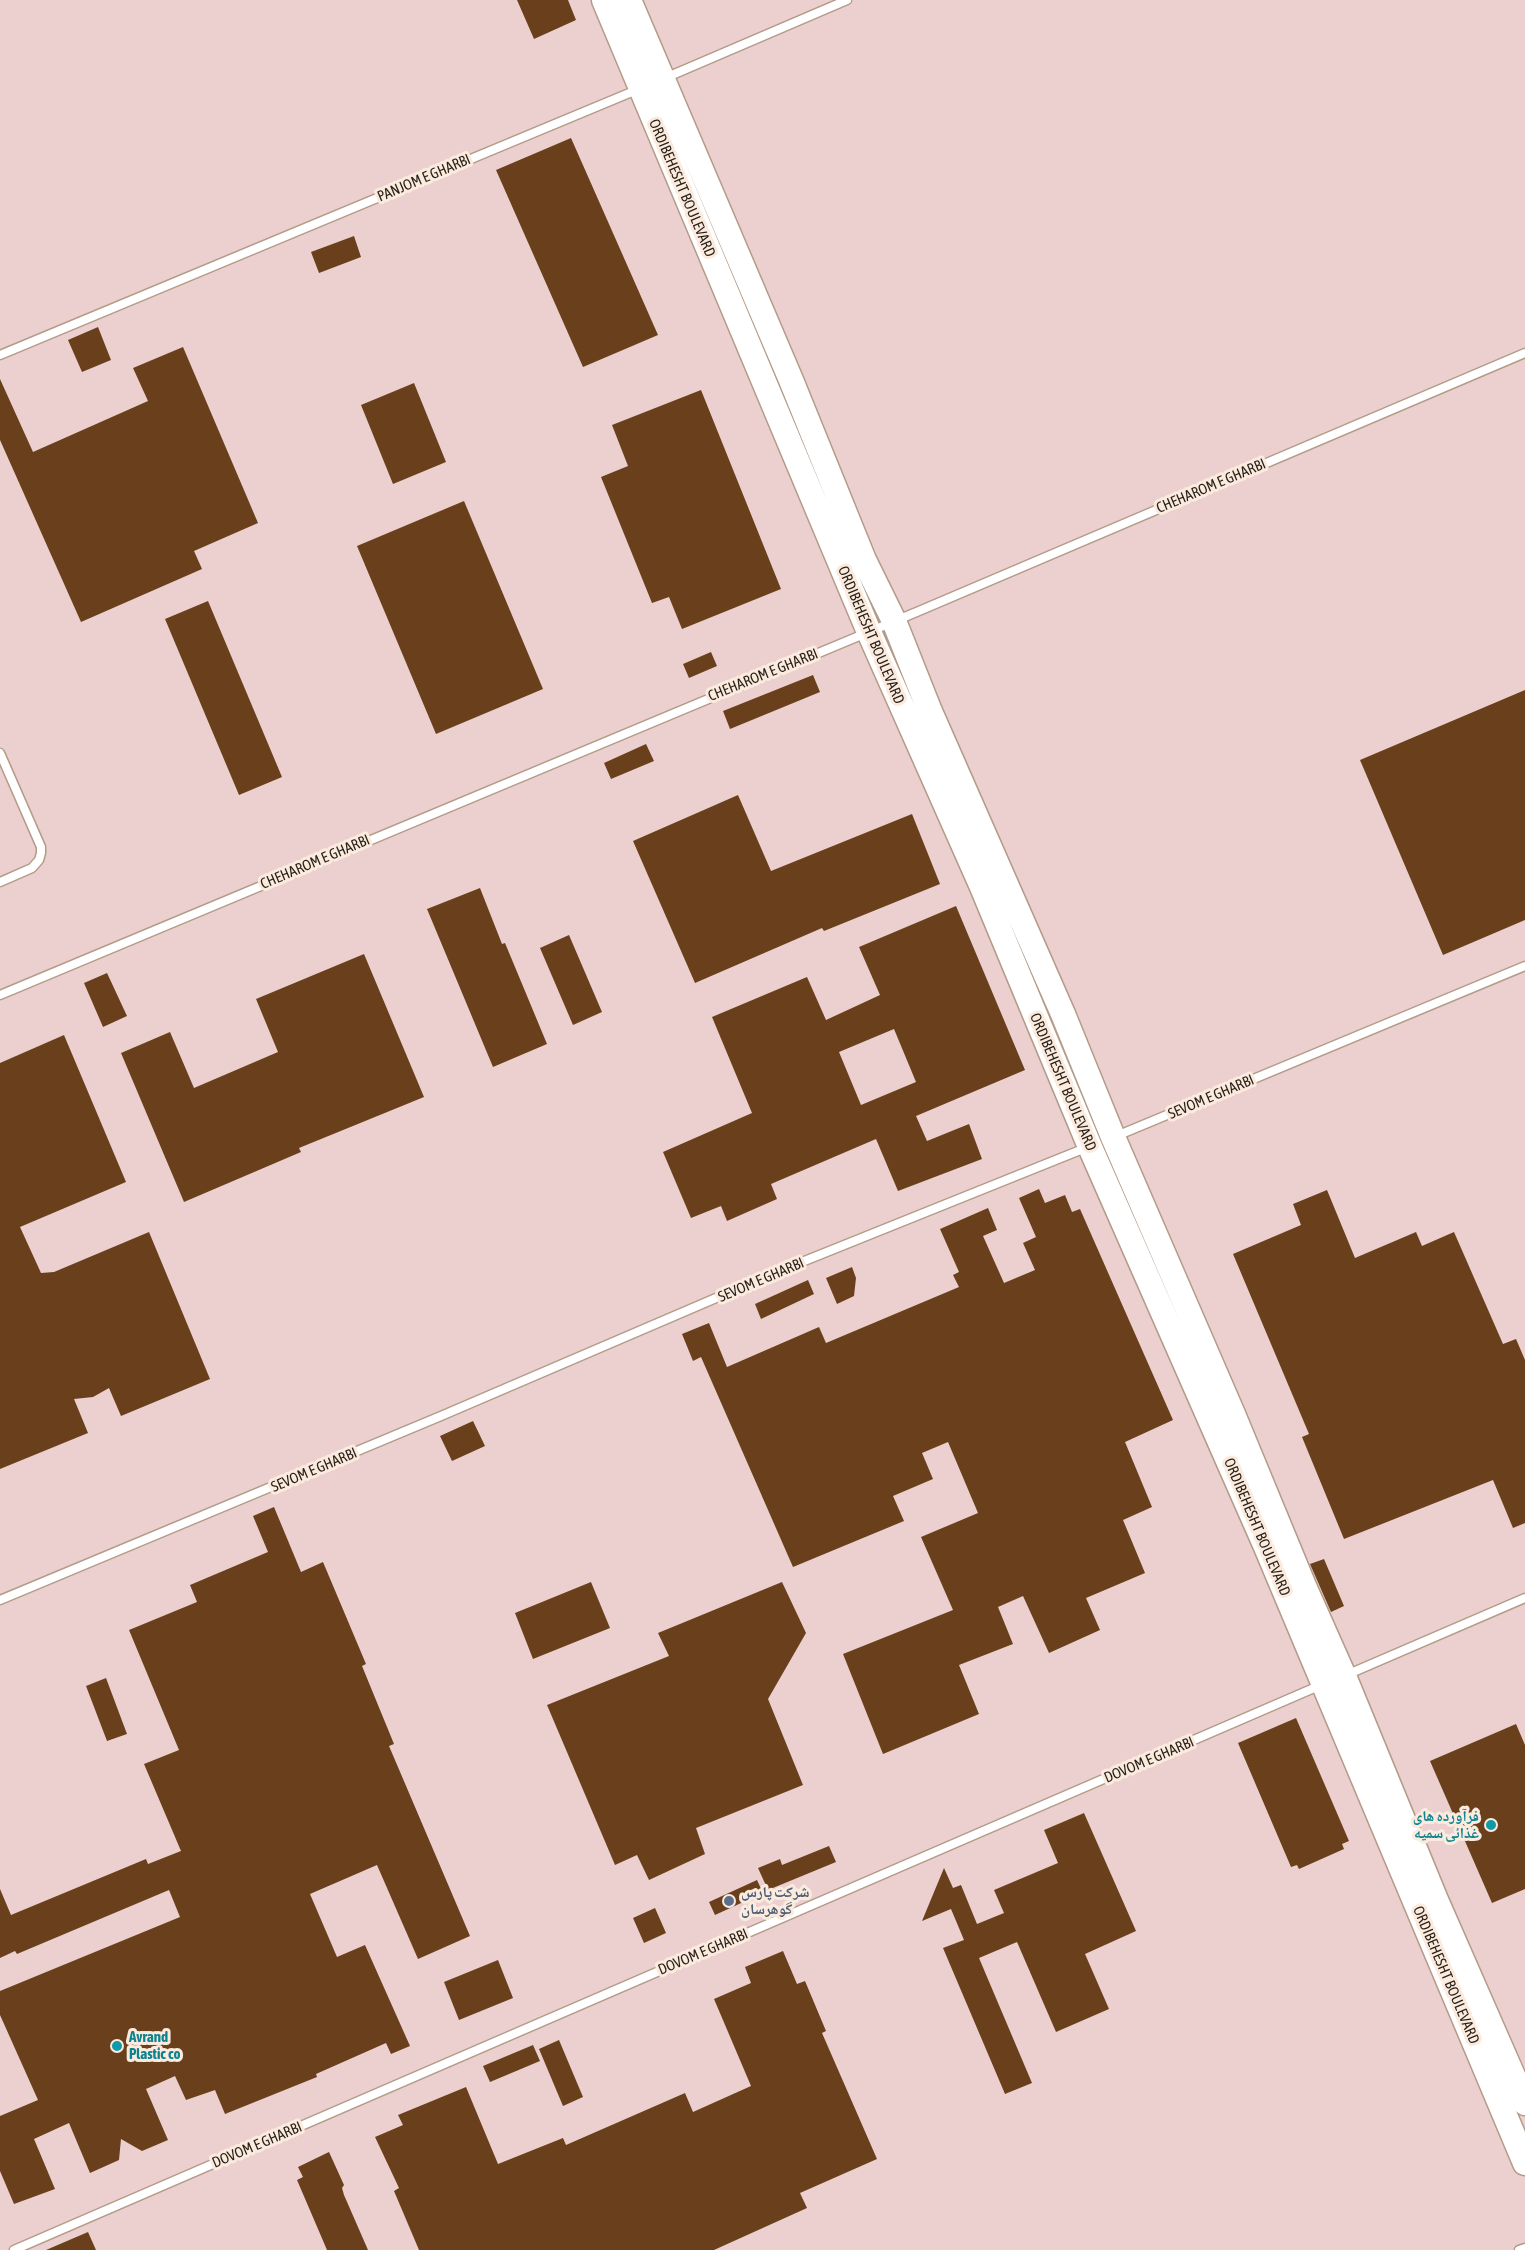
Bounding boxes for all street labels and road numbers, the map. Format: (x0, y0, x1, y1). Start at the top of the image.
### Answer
street label: ORDIBEHESHT BOULEVARD (645, 116, 719, 260)
street label: PANJOM E GHARBI (375, 150, 473, 206)
street label: CHEHAROM E GHARBI (1154, 455, 1268, 517)
street label: ORDIBEHESHT BOULEVARD (834, 563, 908, 707)
street label: CHEHAROM E GHARBI (705, 645, 821, 705)
street label: CHEHAROM E GHARBI (258, 831, 372, 893)
street label: ORDIBEHESHT BOULEVARD (1026, 1010, 1100, 1154)
street label: SEVOM E GHARBI (1165, 1071, 1257, 1123)
street label: SEVOM E GHARBI (715, 1254, 807, 1306)
street label: SEVOM E GHARBI (268, 1444, 360, 1496)
street label: ORDIBEHESHT BOULEVARD (1220, 1455, 1294, 1599)
street label: DOVOM E GHARBI (1101, 1733, 1197, 1787)
street label: ORDIBEHESHT BOULEVARD (1409, 1903, 1483, 2047)
street label: DOVOM E GHARBI (655, 1925, 751, 1979)
street label: DOVOM E GHARBI (209, 2118, 305, 2172)

